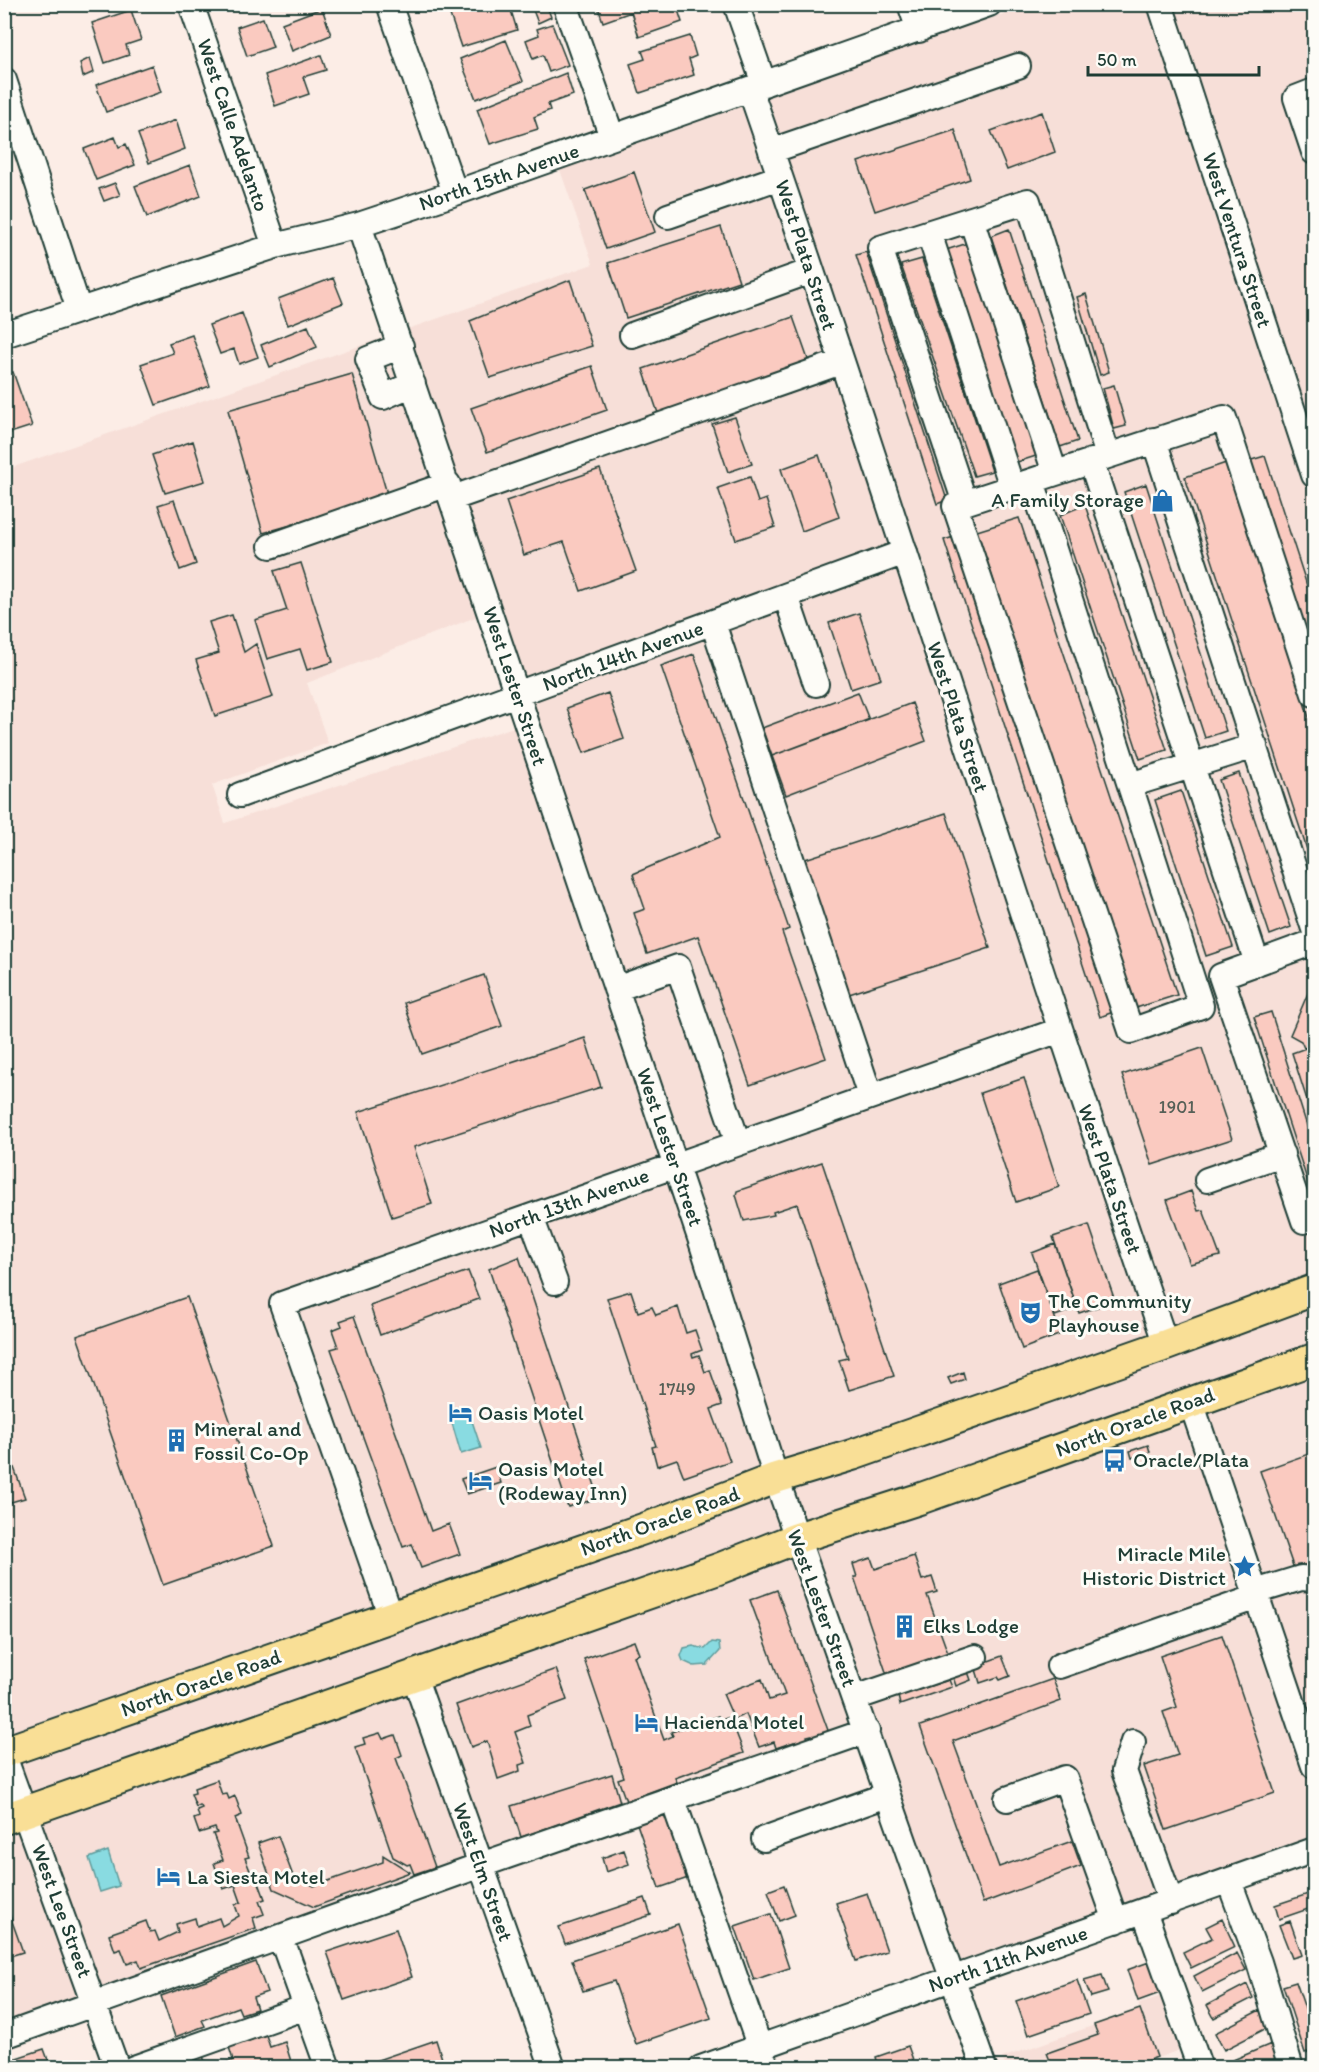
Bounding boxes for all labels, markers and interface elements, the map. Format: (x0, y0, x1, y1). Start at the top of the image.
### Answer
street label: West Calle Adelanto (192, 35, 275, 215)
scale bar (1088, 39, 1259, 77)
text: 50 m (1097, 49, 1137, 71)
street label: North 15th Avenue (415, 137, 582, 216)
street label: West Ventura Street (1197, 149, 1278, 331)
street label: West Plata Street (770, 176, 843, 333)
place label: A Family Storage (991, 487, 1144, 512)
shop icon: A Family Storage (1149, 487, 1175, 513)
street label: West Lester Street (478, 603, 553, 769)
street label: North 14th Avenue (539, 615, 707, 696)
street label: West Plata Street (922, 638, 995, 795)
street label: West Lester Street (632, 1064, 709, 1229)
house number: 1901 (1158, 1096, 1196, 1118)
street label: West Plata Street (1073, 1101, 1148, 1257)
street label: North 13th Avenue (486, 1162, 652, 1243)
place label: The Community Playhouse (1048, 1288, 1191, 1337)
theatre icon: The Community Playhouse (1017, 1300, 1043, 1326)
house number: 1749 (658, 1378, 696, 1400)
street label: North Oracle Road (1052, 1381, 1218, 1462)
hotel icon: Oasis Motel (447, 1400, 473, 1426)
place label: Oasis Motel (478, 1400, 584, 1425)
place label: Mineral and Fossil Co-Op (194, 1416, 309, 1465)
building icon: Mineral and Fossil Co-Op (163, 1428, 189, 1454)
bus stop icon: Oracle/Plata (1102, 1447, 1128, 1473)
place label: Oracle/Plata (1133, 1447, 1249, 1472)
place label: Oasis Motel (Rodeway Inn) (498, 1456, 627, 1505)
hotel icon: Oasis Motel (Rodeway Inn) (467, 1468, 493, 1494)
street label: North Oracle Road (577, 1480, 743, 1561)
street label: West Lester Street (782, 1526, 863, 1690)
place label: Miracle Mile Historic District (1082, 1541, 1226, 1590)
place icon: Miracle Mile Historic District (1231, 1553, 1257, 1579)
building icon: Elks Lodge (892, 1613, 918, 1639)
place label: Elks Lodge (923, 1613, 1019, 1638)
street label: North Oracle Road (118, 1643, 285, 1722)
hotel icon: Hacienda Motel (633, 1709, 659, 1735)
place label: Hacienda Motel (664, 1709, 804, 1734)
street label: West Elm Street (448, 1799, 519, 1945)
street label: West Lee Street (27, 1841, 98, 1981)
hotel icon: La Siesta Motel (156, 1864, 182, 1890)
place label: La Siesta Motel (187, 1864, 325, 1889)
street label: North 11th Avenue (925, 1920, 1091, 1997)

